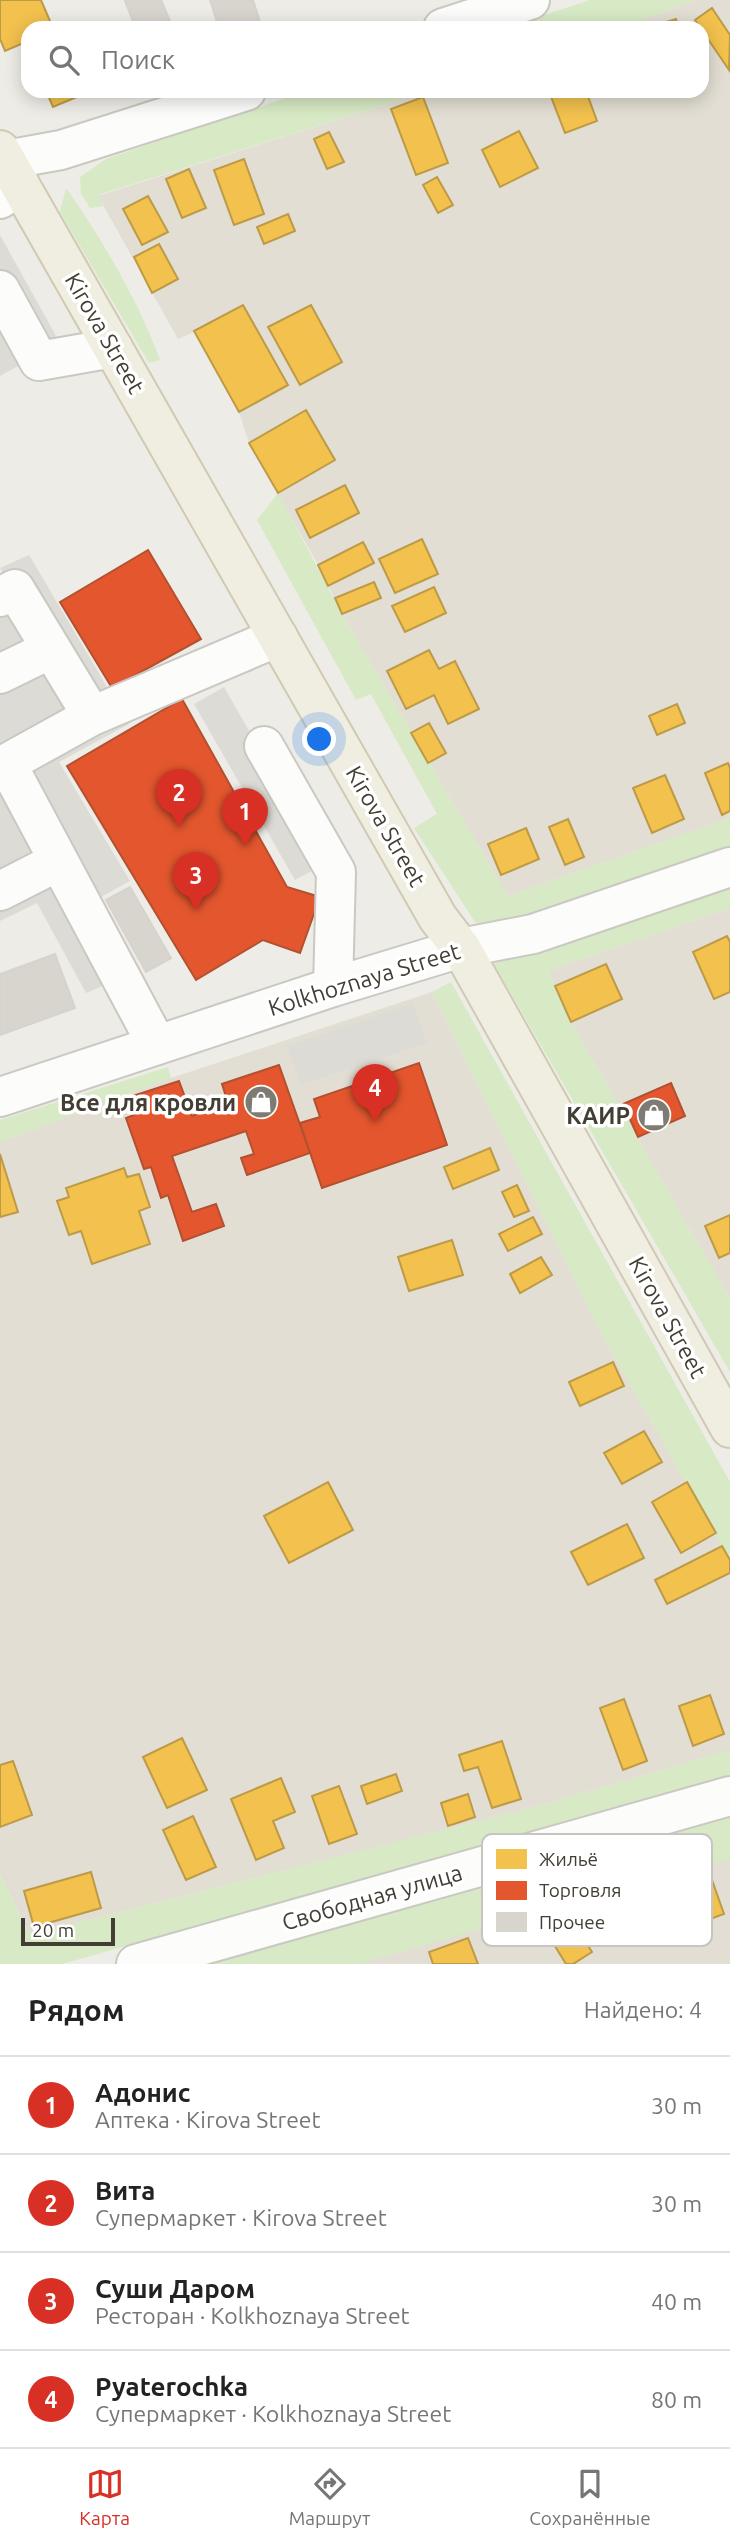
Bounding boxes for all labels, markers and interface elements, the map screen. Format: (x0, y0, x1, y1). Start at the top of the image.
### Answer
search box (21, 21, 709, 98)
icon: search (45, 41, 83, 79)
text: Поиск (101, 45, 175, 74)
street label: Kirova Street (61, 268, 149, 398)
your location (302, 722, 336, 756)
street label: Kirova Street (342, 761, 430, 891)
pin: 2 (156, 769, 202, 827)
pin: 1 (222, 788, 268, 846)
pin: 3 (173, 852, 219, 910)
street label: Kolkhoznaya Street (265, 938, 463, 1020)
pin: 4 (352, 1064, 398, 1122)
shop icon: Все для кровли (242, 1083, 280, 1121)
place label: Все для кровли (60, 1090, 236, 1115)
shop icon: КАИР (635, 1096, 673, 1134)
place label: КАИР (566, 1103, 630, 1128)
street label: Kirova Street (624, 1252, 712, 1382)
legend (482, 1834, 712, 1946)
text: Жильё (539, 1848, 598, 1870)
street label: Свободная улица (279, 1859, 465, 1935)
text: Торговля (539, 1879, 621, 1901)
text: Прочее (539, 1911, 605, 1933)
scale bar (21, 1915, 116, 1947)
text: 20 m (32, 1919, 74, 1941)
text: Рядом (28, 1993, 124, 2027)
text: Найдено: 4 (584, 1997, 702, 2022)
text: Адонис (95, 2078, 191, 2107)
text: 1 (45, 2093, 57, 2118)
text: 30 m (651, 2093, 702, 2118)
text: Аптека · Kirova Street (95, 2107, 321, 2132)
text: Вита (95, 2176, 155, 2205)
text: 2 (45, 2191, 57, 2216)
text: 30 m (651, 2191, 702, 2216)
text: Супермаркет · Kirova Street (95, 2205, 387, 2230)
text: Суши Даром (95, 2274, 255, 2303)
text: 3 (45, 2289, 57, 2314)
text: 40 m (651, 2289, 702, 2314)
text: Ресторан · Kolkhoznaya Street (95, 2303, 410, 2328)
text: Pyaterochka (95, 2372, 248, 2401)
text: 4 (45, 2387, 57, 2412)
text: 80 m (651, 2387, 702, 2412)
text: Супермаркет · Kolkhoznaya Street (95, 2401, 451, 2426)
tab: Карта (79, 2465, 130, 2529)
tab: Маршрут (289, 2465, 371, 2529)
tab: Сохранённые (529, 2465, 651, 2529)

